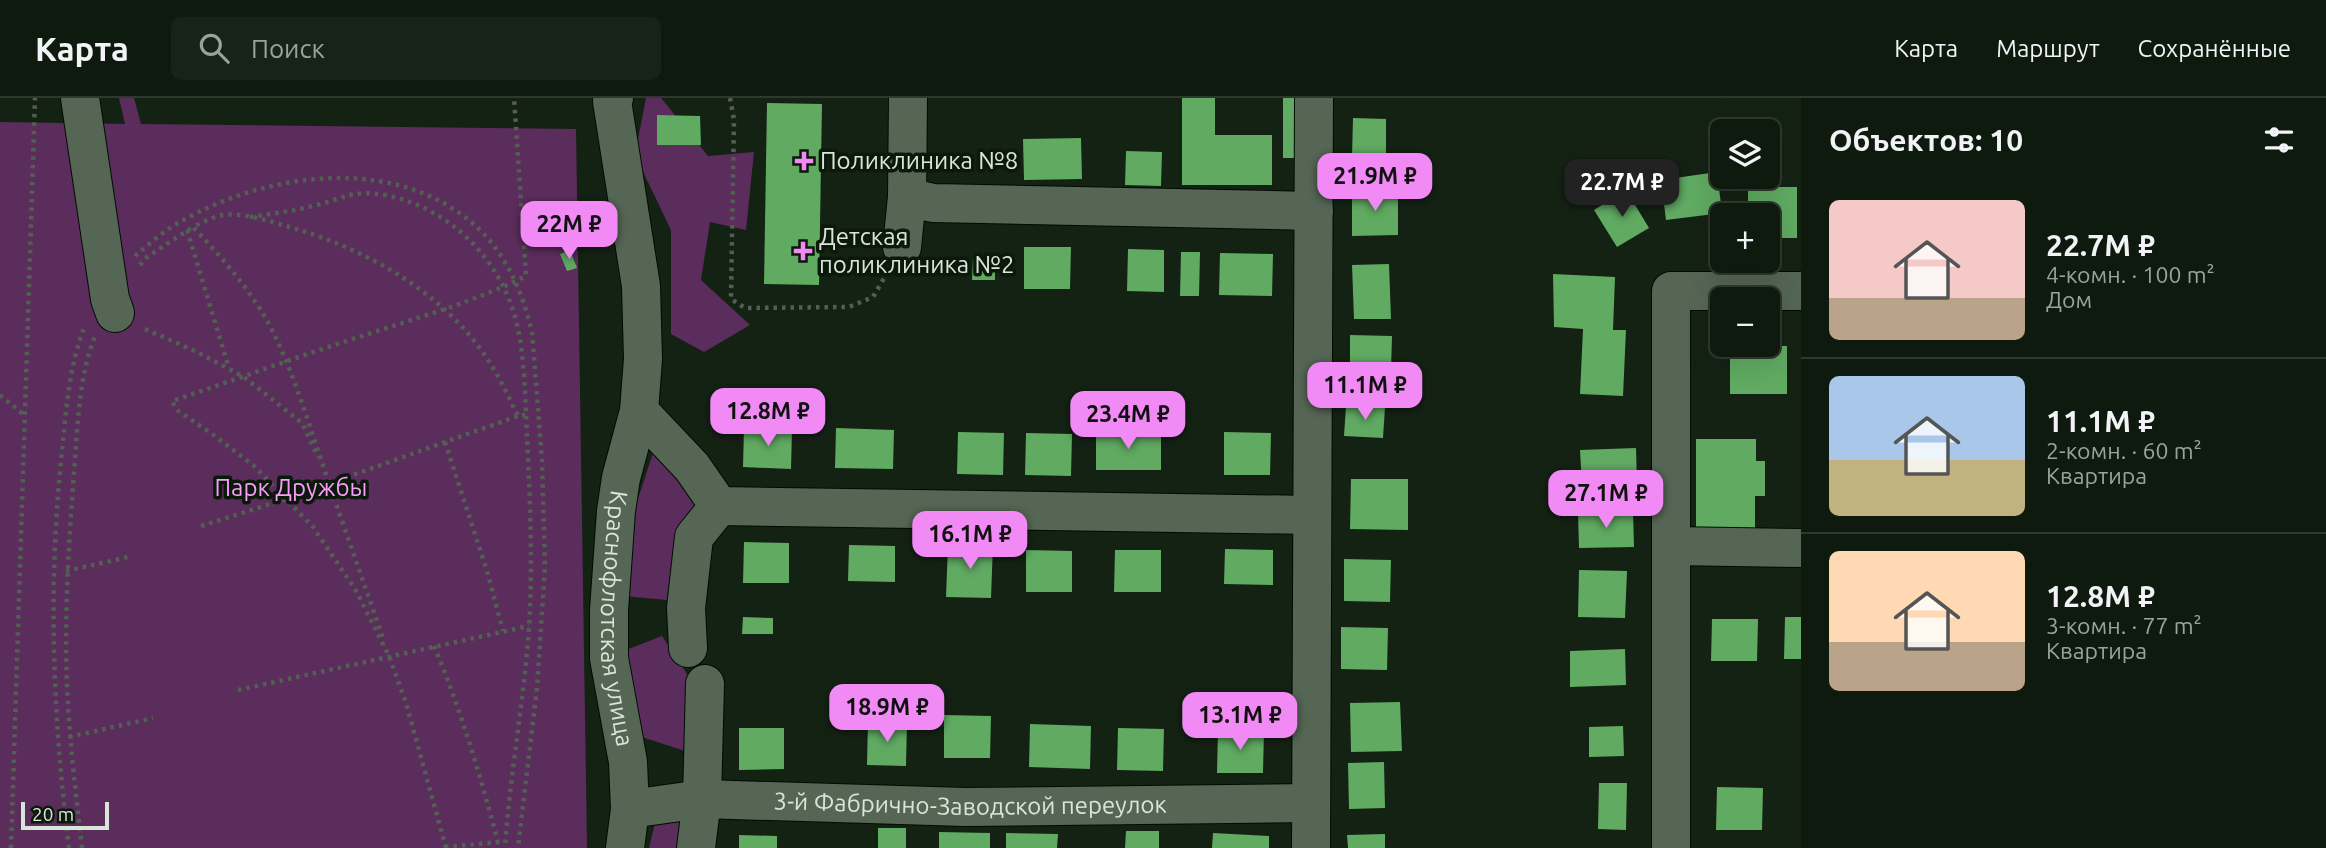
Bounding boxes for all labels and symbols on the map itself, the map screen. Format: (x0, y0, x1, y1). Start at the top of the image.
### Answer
place label: Поликлиника №8 (820, 147, 1018, 174)
marker: Поликлиника №8 (794, 151, 814, 171)
pin: 21.9M ₽ (1310, 153, 1440, 213)
pin: 22.7M ₽ (1557, 159, 1687, 219)
pin: 22M ₽ (520, 202, 618, 261)
place label: Детская поликлиника №2 (819, 223, 1015, 278)
marker: Детская поликлиника №2 (793, 241, 813, 261)
pin: 11.1M ₽ (1300, 362, 1430, 422)
pin: 12.8M ₽ (703, 388, 833, 448)
pin: 23.4M ₽ (1063, 392, 1193, 451)
pin: 27.1M ₽ (1541, 470, 1671, 530)
park label: Парк Дружбы (215, 474, 367, 501)
street label: Краснофлотская улица (596, 489, 639, 748)
pin: 16.1M ₽ (905, 512, 1035, 571)
pin: 18.9M ₽ (822, 684, 952, 744)
pin: 13.1M ₽ (1175, 692, 1305, 752)
street label: 3-й Фабрично-Заводской переулок (773, 787, 1167, 820)
scale bar (21, 799, 108, 831)

